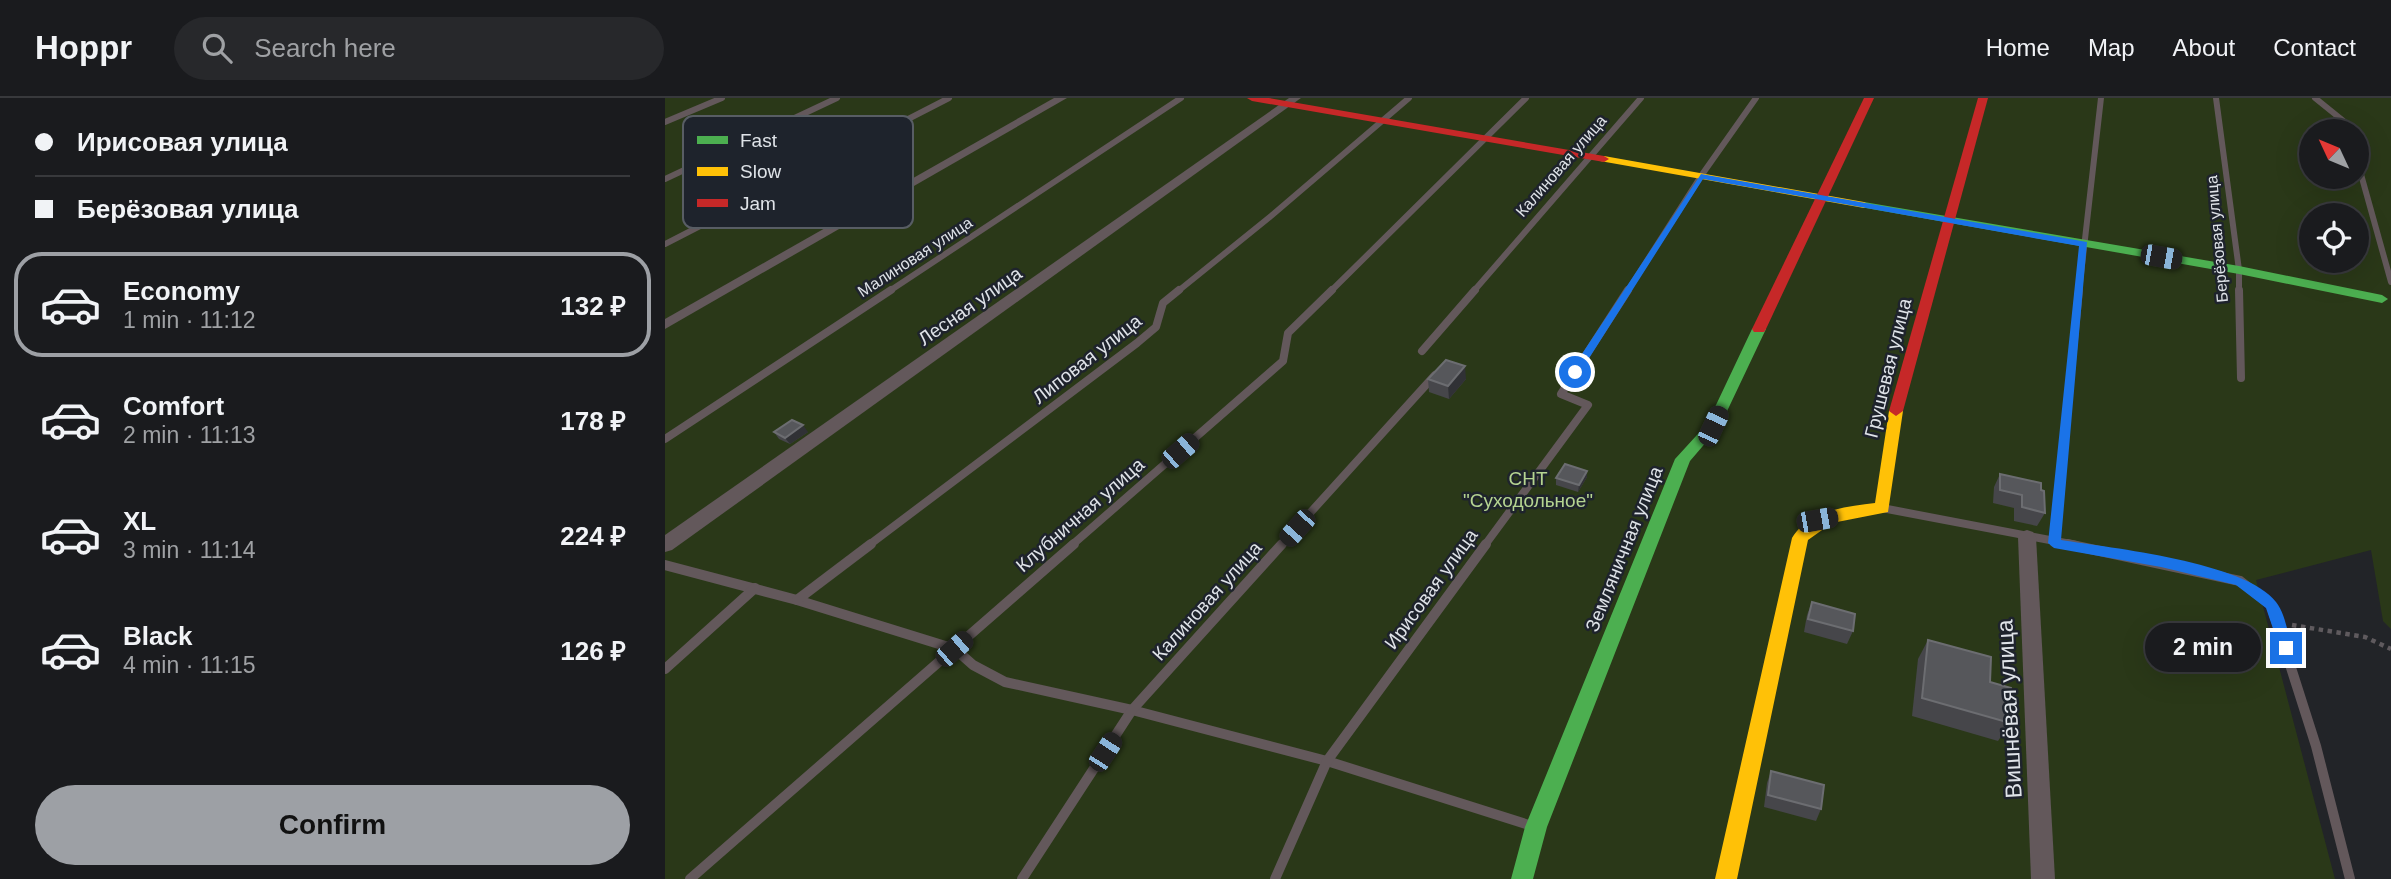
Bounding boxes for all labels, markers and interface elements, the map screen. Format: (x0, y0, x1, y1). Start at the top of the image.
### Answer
search box (174, 17, 664, 80)
text: Hoppr (35, 29, 132, 66)
icon: search (198, 29, 236, 67)
text: Search here (254, 33, 396, 63)
text: Home (1986, 34, 2050, 61)
text: Map (2088, 34, 2135, 61)
text: About (2173, 34, 2235, 61)
text: Contact (2273, 34, 2356, 61)
street label: Калиновая улица (1512, 112, 1610, 220)
legend (683, 116, 913, 228)
north arrow (2299, 119, 2369, 189)
map controls (2299, 119, 2369, 273)
text: Ирисовая улица (77, 127, 288, 157)
text: Fast (740, 130, 778, 151)
text: Slow (740, 161, 781, 182)
street label: Берёзовая улица (2203, 175, 2231, 303)
text: Jam (740, 193, 776, 214)
text: Берёзовая улица (77, 194, 299, 224)
button: locate (2299, 203, 2369, 273)
street label: Малиновая улица (855, 214, 975, 300)
car (2139, 243, 2184, 271)
street label: Лесная улица (914, 262, 1026, 349)
icon: car (39, 273, 102, 336)
text: Economy (123, 276, 240, 306)
text: 132 ₽ (560, 291, 626, 321)
street label: Грушевая улица (1860, 296, 1916, 440)
text: 1 min · 11:12 (123, 307, 256, 333)
street label: Липовая улица (1028, 310, 1146, 408)
route start (1559, 356, 1591, 388)
icon: car (39, 388, 102, 451)
text: Comfort (123, 391, 224, 421)
car (1695, 403, 1732, 449)
text: 178 ₽ (560, 406, 626, 436)
text: 2 min · 11:13 (123, 422, 256, 448)
car (1158, 429, 1203, 473)
street label: Клубничная улица (1012, 453, 1149, 576)
street label: Земляничная улица (1581, 463, 1667, 635)
park label: СНТ "Суходольное" (1463, 468, 1593, 511)
icon: car (39, 503, 102, 566)
car (1276, 505, 1319, 551)
text: XL (123, 506, 156, 536)
car (1795, 506, 1840, 534)
text: 224 ₽ (560, 521, 626, 551)
street label: Ирисовая улица (1380, 524, 1482, 653)
text: 3 min · 11:14 (123, 537, 256, 563)
street label: Калиновая улица (1148, 537, 1266, 665)
icon: car (39, 618, 102, 681)
street label: Вишнёвая улица (1991, 619, 2027, 799)
text: Black (123, 621, 192, 651)
callout: 2 min (2146, 624, 2261, 672)
car (932, 627, 977, 671)
route end (2270, 632, 2302, 664)
text: 2 min (2173, 634, 2233, 660)
text: 126 ₽ (560, 636, 626, 666)
text: 4 min · 11:15 (123, 652, 256, 678)
car (1085, 729, 1126, 775)
button: Confirm (35, 785, 630, 865)

